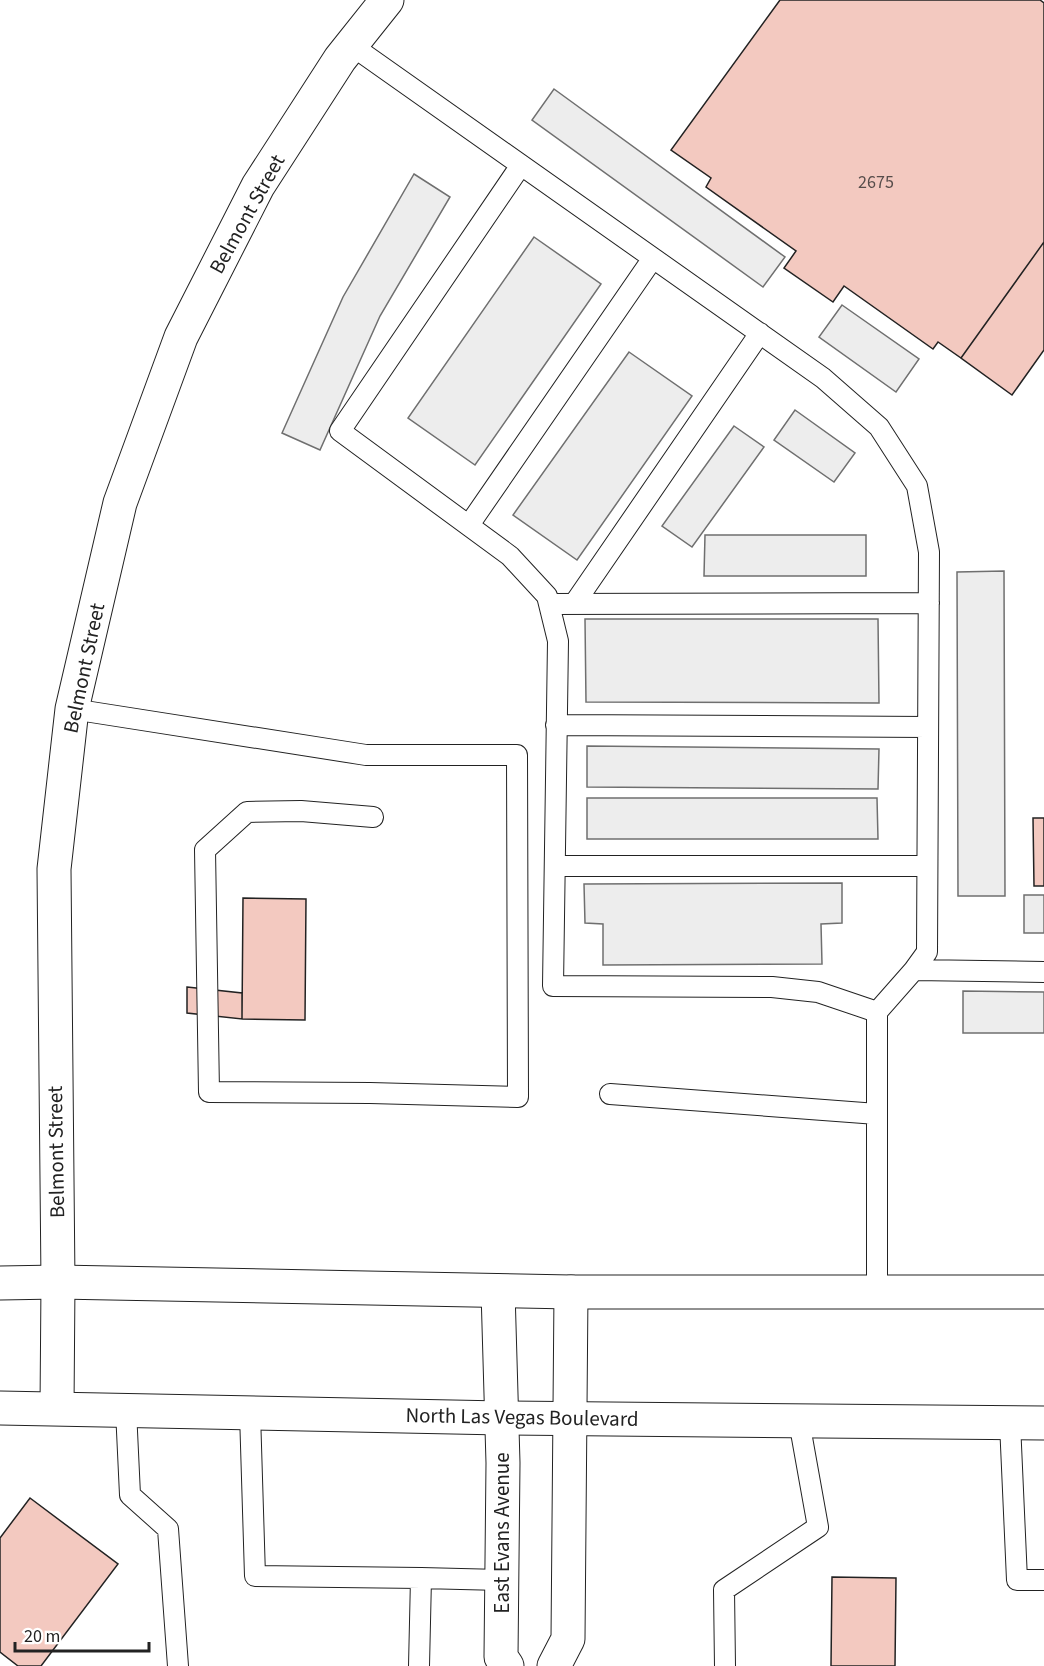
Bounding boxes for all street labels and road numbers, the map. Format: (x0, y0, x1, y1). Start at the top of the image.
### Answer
street label: Belmont Street (202, 149, 292, 279)
street label: Belmont Street (56, 600, 112, 736)
street label: Belmont Street (40, 1086, 72, 1218)
street label: North Las Vegas Boulevard (405, 1400, 639, 1434)
street label: East Evans Avenue (487, 1452, 517, 1614)

